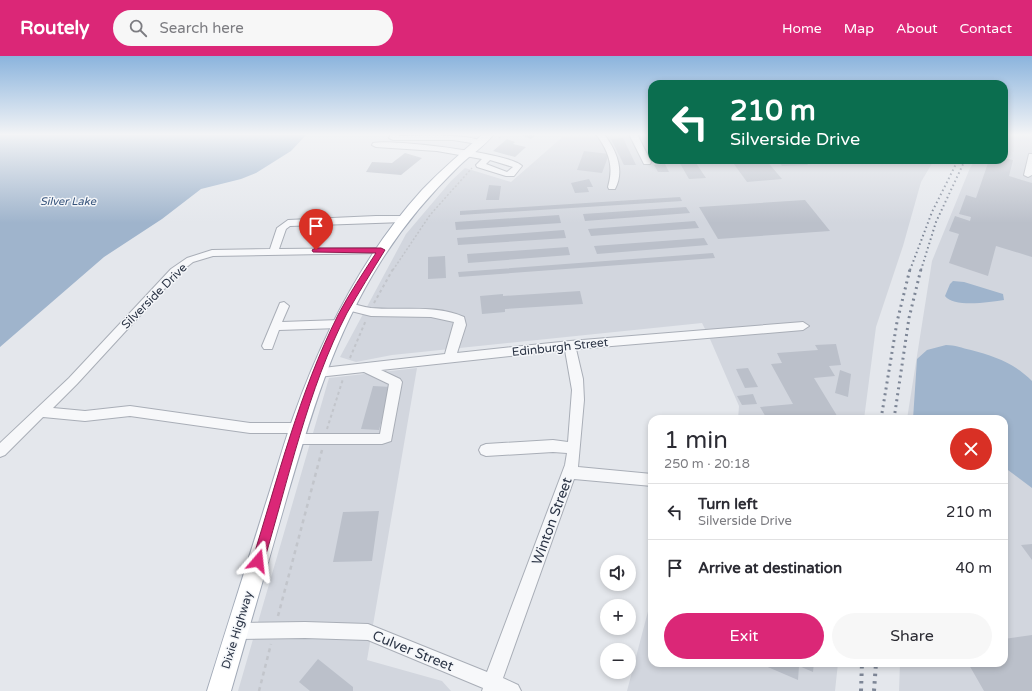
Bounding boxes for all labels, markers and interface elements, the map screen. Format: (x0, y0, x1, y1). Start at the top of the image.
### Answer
search box (113, 10, 393, 46)
text: Routely (20, 17, 89, 39)
icon: search (127, 17, 149, 39)
text: Search here (159, 19, 244, 37)
text: Home (782, 20, 822, 37)
text: Map (844, 20, 874, 37)
text: About (896, 20, 938, 37)
text: Contact (960, 20, 1012, 37)
text: 210 m (730, 94, 816, 128)
icon: left (664, 96, 716, 148)
text: Silverside Drive (730, 128, 860, 150)
water label: Silver Lake (40, 195, 97, 208)
pin (299, 209, 333, 250)
icon: arrive (305, 215, 327, 237)
street label: Silverside Drive (118, 260, 190, 332)
street label: Edinburgh Street (511, 335, 609, 359)
text: 1 min (664, 426, 728, 455)
button: close (950, 428, 992, 470)
text: 250 m · 20:18 (664, 456, 750, 472)
street label: Winton Street (528, 474, 576, 567)
text: Turn left (698, 495, 758, 513)
icon: left (664, 501, 686, 523)
text: 210 m (946, 503, 992, 521)
text: Silverside Drive (698, 513, 792, 529)
position arrow (237, 540, 279, 582)
map controls (600, 555, 636, 679)
button: sound (600, 555, 636, 591)
icon: arrive (664, 557, 686, 579)
text: Arrive at destination (698, 559, 842, 577)
text: 40 m (955, 559, 992, 577)
street label: Dixie Highway (219, 589, 256, 671)
button: + (600, 599, 636, 635)
button: Exit (664, 613, 824, 659)
button: Share (832, 613, 992, 659)
street label: Culver Street (370, 627, 457, 675)
button: − (600, 643, 636, 679)

